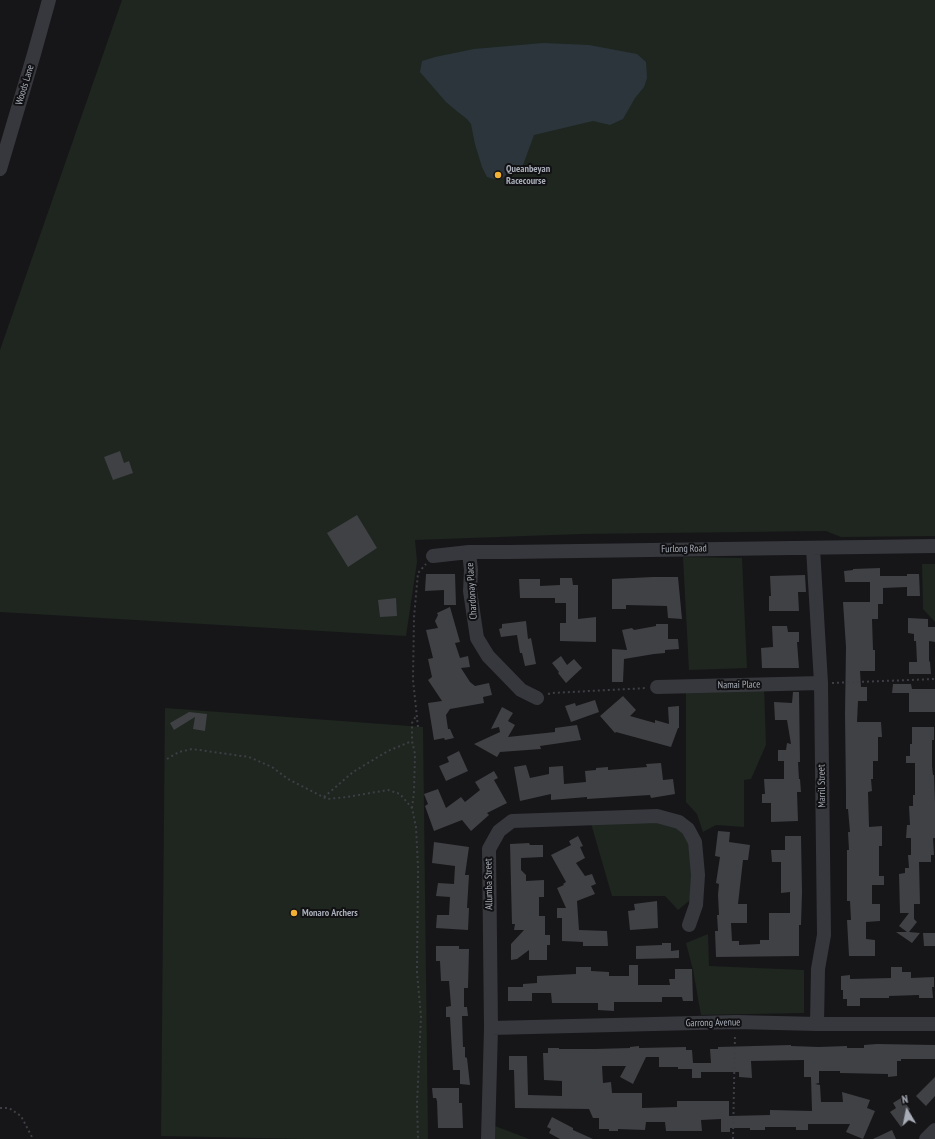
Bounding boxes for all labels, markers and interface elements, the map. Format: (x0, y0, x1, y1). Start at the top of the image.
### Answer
street label: Woods Lane (13, 63, 37, 107)
place label: Queanbeyan Racecourse (506, 163, 550, 186)
marker: Queanbeyan Racecourse (493, 170, 503, 180)
street label: Furlong Road (661, 543, 707, 555)
street label: Chardonay Place (464, 562, 480, 620)
street label: Namai Place (718, 679, 760, 691)
street label: Marril Street (816, 764, 828, 808)
street label: Allumba Street (483, 858, 495, 910)
place label: Monaro Archers (302, 907, 358, 919)
marker: Monaro Archers (289, 908, 299, 918)
street label: Garrong Avenue (685, 1017, 741, 1029)
north arrow (887, 1091, 927, 1131)
text: N (901, 1092, 909, 1107)

